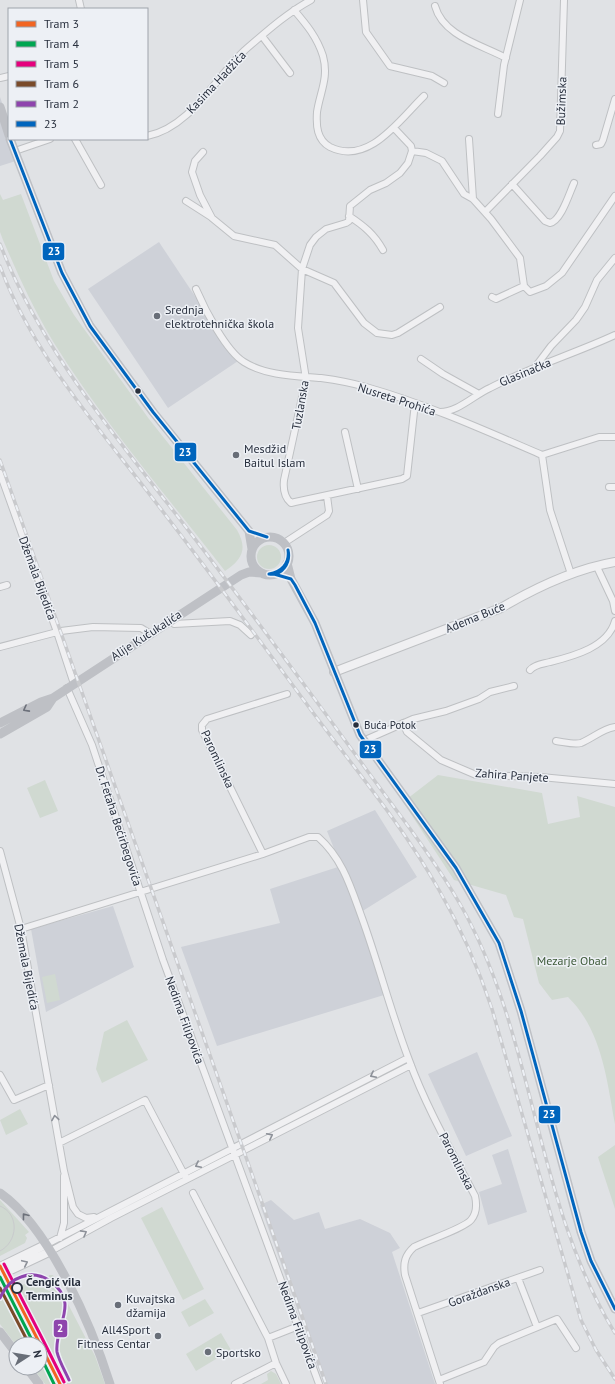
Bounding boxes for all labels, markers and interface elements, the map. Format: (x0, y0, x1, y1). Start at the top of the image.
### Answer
legend (8, 8, 148, 140)
text: Tram 3 (44, 16, 79, 31)
text: Tram 4 (44, 36, 79, 51)
street label: Kasima Hadžića (183, 47, 249, 117)
text: Tram 5 (44, 56, 79, 71)
text: Tram 6 (44, 76, 79, 91)
street label: Bužimska (553, 76, 569, 126)
text: Tram 2 (44, 96, 79, 111)
text: 23 (44, 116, 57, 131)
line badge: 23 (42, 242, 65, 261)
text: 23 (48, 244, 60, 258)
place label: Srednja elektrotehnička škola (165, 302, 274, 331)
marker: Srednja elektrotehnička škola (152, 311, 162, 321)
street label: Glasinačka (497, 354, 553, 390)
street label: Tuzlanska (288, 379, 312, 431)
street label: Nusreta Prohića (356, 379, 438, 419)
unlabelled marker (133, 386, 143, 396)
place label: Mesdžid Baitul Islam (244, 441, 305, 470)
line badge: 23 (174, 442, 197, 462)
text: 23 (179, 445, 191, 459)
marker: Mesdžid Baitul Islam (231, 450, 241, 460)
street label: Džemala Bijedića (16, 534, 60, 622)
street label: Adema Buće (443, 598, 507, 636)
street label: Alije Kučukalića (108, 607, 184, 663)
one-way arrow (23, 705, 30, 712)
place label: Buća Potok (364, 718, 417, 732)
marker: Buća Potok (351, 720, 361, 730)
street label: Paromlinska (198, 727, 238, 791)
line badge: 23 (359, 740, 382, 759)
text: 23 (364, 742, 376, 756)
street label: Dr. Fetaha Bećirbegovića (93, 764, 146, 888)
street label: Zahira Panjete (475, 765, 549, 785)
street label: Džemala Bijedića (11, 922, 43, 1012)
park label: Mezarje Obad (537, 953, 607, 968)
street label: Nedima Filipovića (162, 974, 208, 1066)
one-way arrow (370, 1071, 377, 1078)
line badge: 23 (538, 1105, 561, 1124)
text: 23 (543, 1107, 555, 1121)
one-way arrow (51, 1115, 59, 1122)
street label: Paromlinska (436, 1130, 478, 1192)
one-way arrow (266, 1133, 274, 1141)
one-way arrow (195, 1160, 202, 1168)
one-way arrow (23, 1214, 30, 1221)
one-way arrow (80, 1231, 87, 1238)
one-way arrow (20, 1260, 28, 1268)
place label: Čengić vila Terminus (26, 1274, 81, 1303)
street label: Goraždanska (446, 1274, 512, 1310)
street label: Nedima Filipovića (275, 1279, 321, 1371)
marker: Čengić vila Terminus (11, 1282, 23, 1294)
place label: Kuvajtska džamija (126, 1291, 175, 1320)
marker: Kuvajtska džamija (113, 1300, 123, 1310)
line badge: 2 (53, 1319, 68, 1338)
text: 2 (57, 1321, 63, 1335)
place label: All4Sport Fitness Centar (77, 1322, 150, 1351)
marker: All4Sport Fitness Centar (153, 1331, 163, 1341)
north arrow (8, 1336, 48, 1376)
place label: Sportsko (216, 1345, 261, 1360)
marker: Sportsko (203, 1347, 213, 1357)
text: N (30, 1349, 45, 1359)

